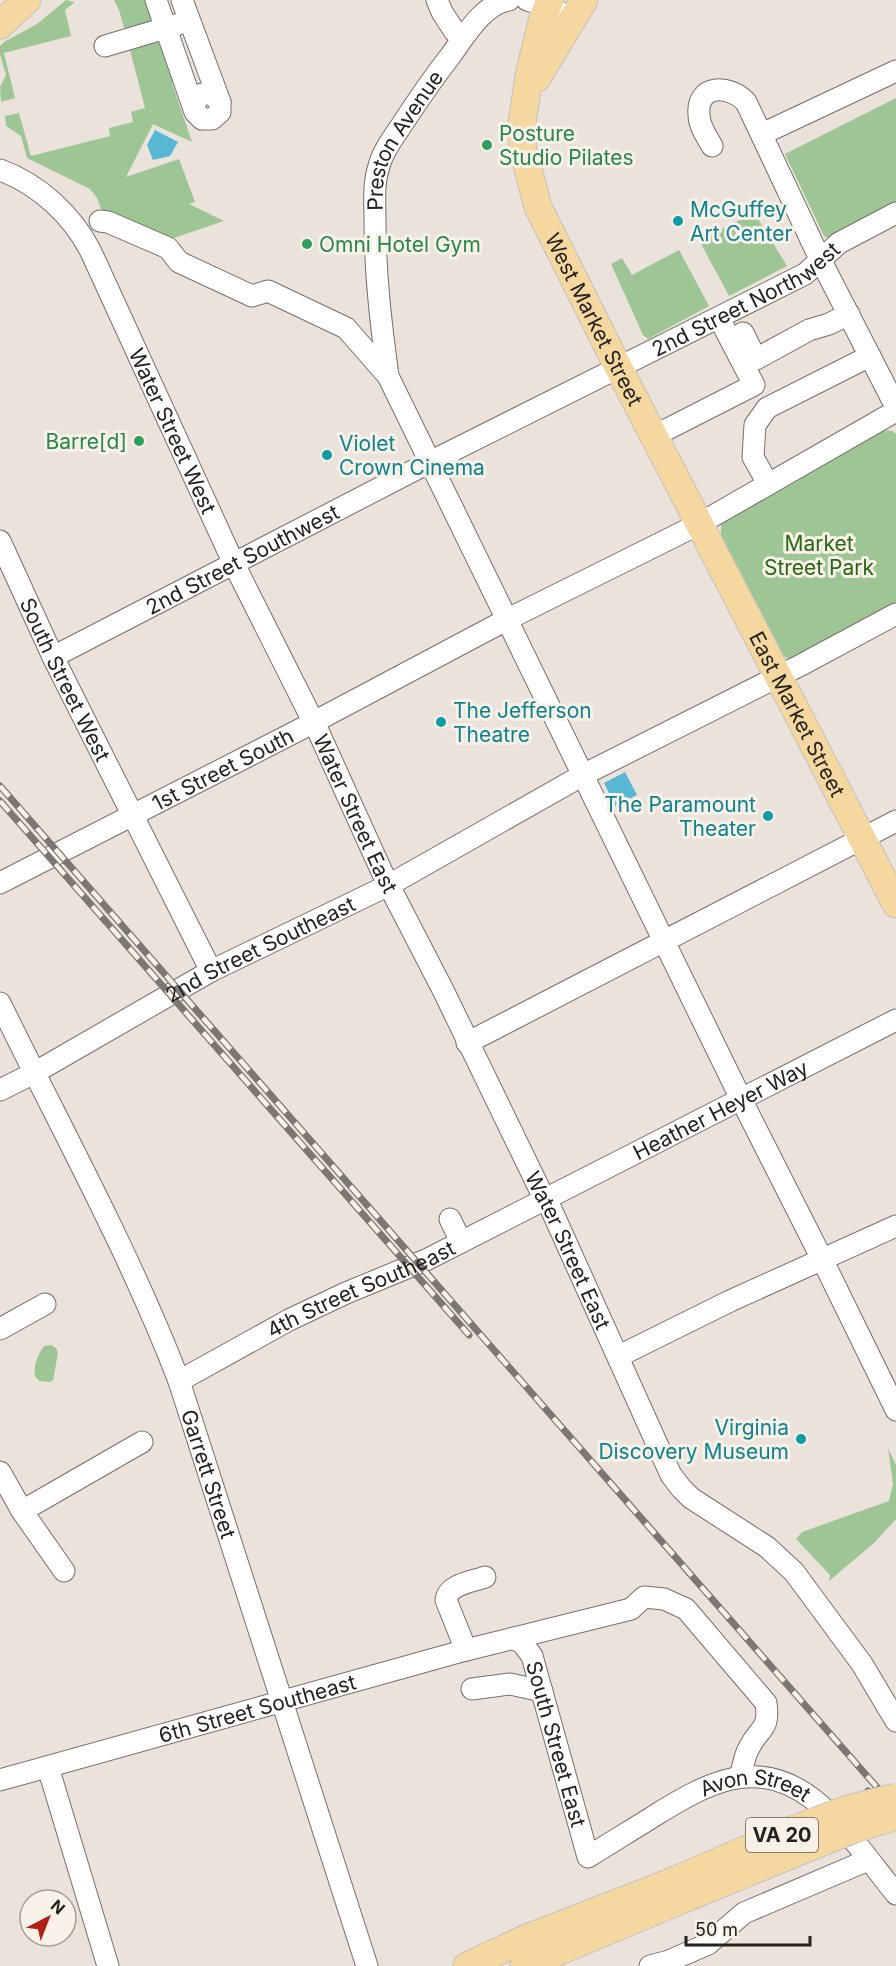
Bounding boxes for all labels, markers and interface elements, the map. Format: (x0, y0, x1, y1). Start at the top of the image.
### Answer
street label: Preston Avenue (362, 65, 448, 211)
place label: Posture Studio Pilates (499, 121, 634, 170)
marker: Posture Studio Pilates (480, 138, 494, 152)
place label: McGuffey Art Center (690, 197, 792, 246)
marker: McGuffey Art Center (671, 214, 685, 228)
street label: West Market Street (540, 229, 648, 410)
place label: Omni Hotel Gym (319, 232, 481, 257)
street label: 2nd Street Northwest (647, 236, 845, 361)
marker: Omni Hotel Gym (300, 237, 314, 251)
street label: Water Street West (124, 344, 222, 518)
place label: Barre[d] (45, 429, 127, 454)
place label: Violet Crown Cinema (339, 431, 485, 480)
marker: Barre[d] (132, 434, 146, 448)
marker: Violet Crown Cinema (320, 448, 334, 462)
street label: 2nd Street Southwest (141, 499, 343, 619)
park label: Market Street Park (764, 531, 875, 580)
street label: South Street West (15, 594, 116, 765)
street label: East Market Street (745, 627, 851, 801)
place label: The Jefferson Theatre (453, 698, 592, 747)
marker: The Jefferson Theatre (434, 715, 448, 729)
street label: 1st Street South (148, 723, 297, 816)
street label: Water Street East (309, 730, 403, 897)
place label: The Paramount Theater (604, 792, 756, 841)
marker: The Paramount Theater (761, 809, 775, 823)
street label: 2nd Street Southeast (161, 891, 359, 1007)
street label: Heather Heyer Way (629, 1055, 812, 1165)
street label: Water Street East (520, 1167, 616, 1333)
street label: 4th Street Southeast (262, 1235, 459, 1342)
street label: Garrett Street (176, 1406, 241, 1542)
place label: Virginia Discovery Museum (598, 1415, 789, 1464)
marker: Virginia Discovery Museum (794, 1432, 808, 1446)
street label: South Street East (521, 1658, 592, 1830)
street label: 6th Street Southeast (156, 1669, 359, 1748)
street label: Avon Street (696, 1764, 816, 1806)
road number: VA 20 (746, 1818, 818, 1852)
north arrow (18, 1888, 78, 1948)
text: N (47, 1895, 69, 1918)
scale bar (686, 1909, 810, 1947)
text: 50 m (695, 1919, 738, 1940)

